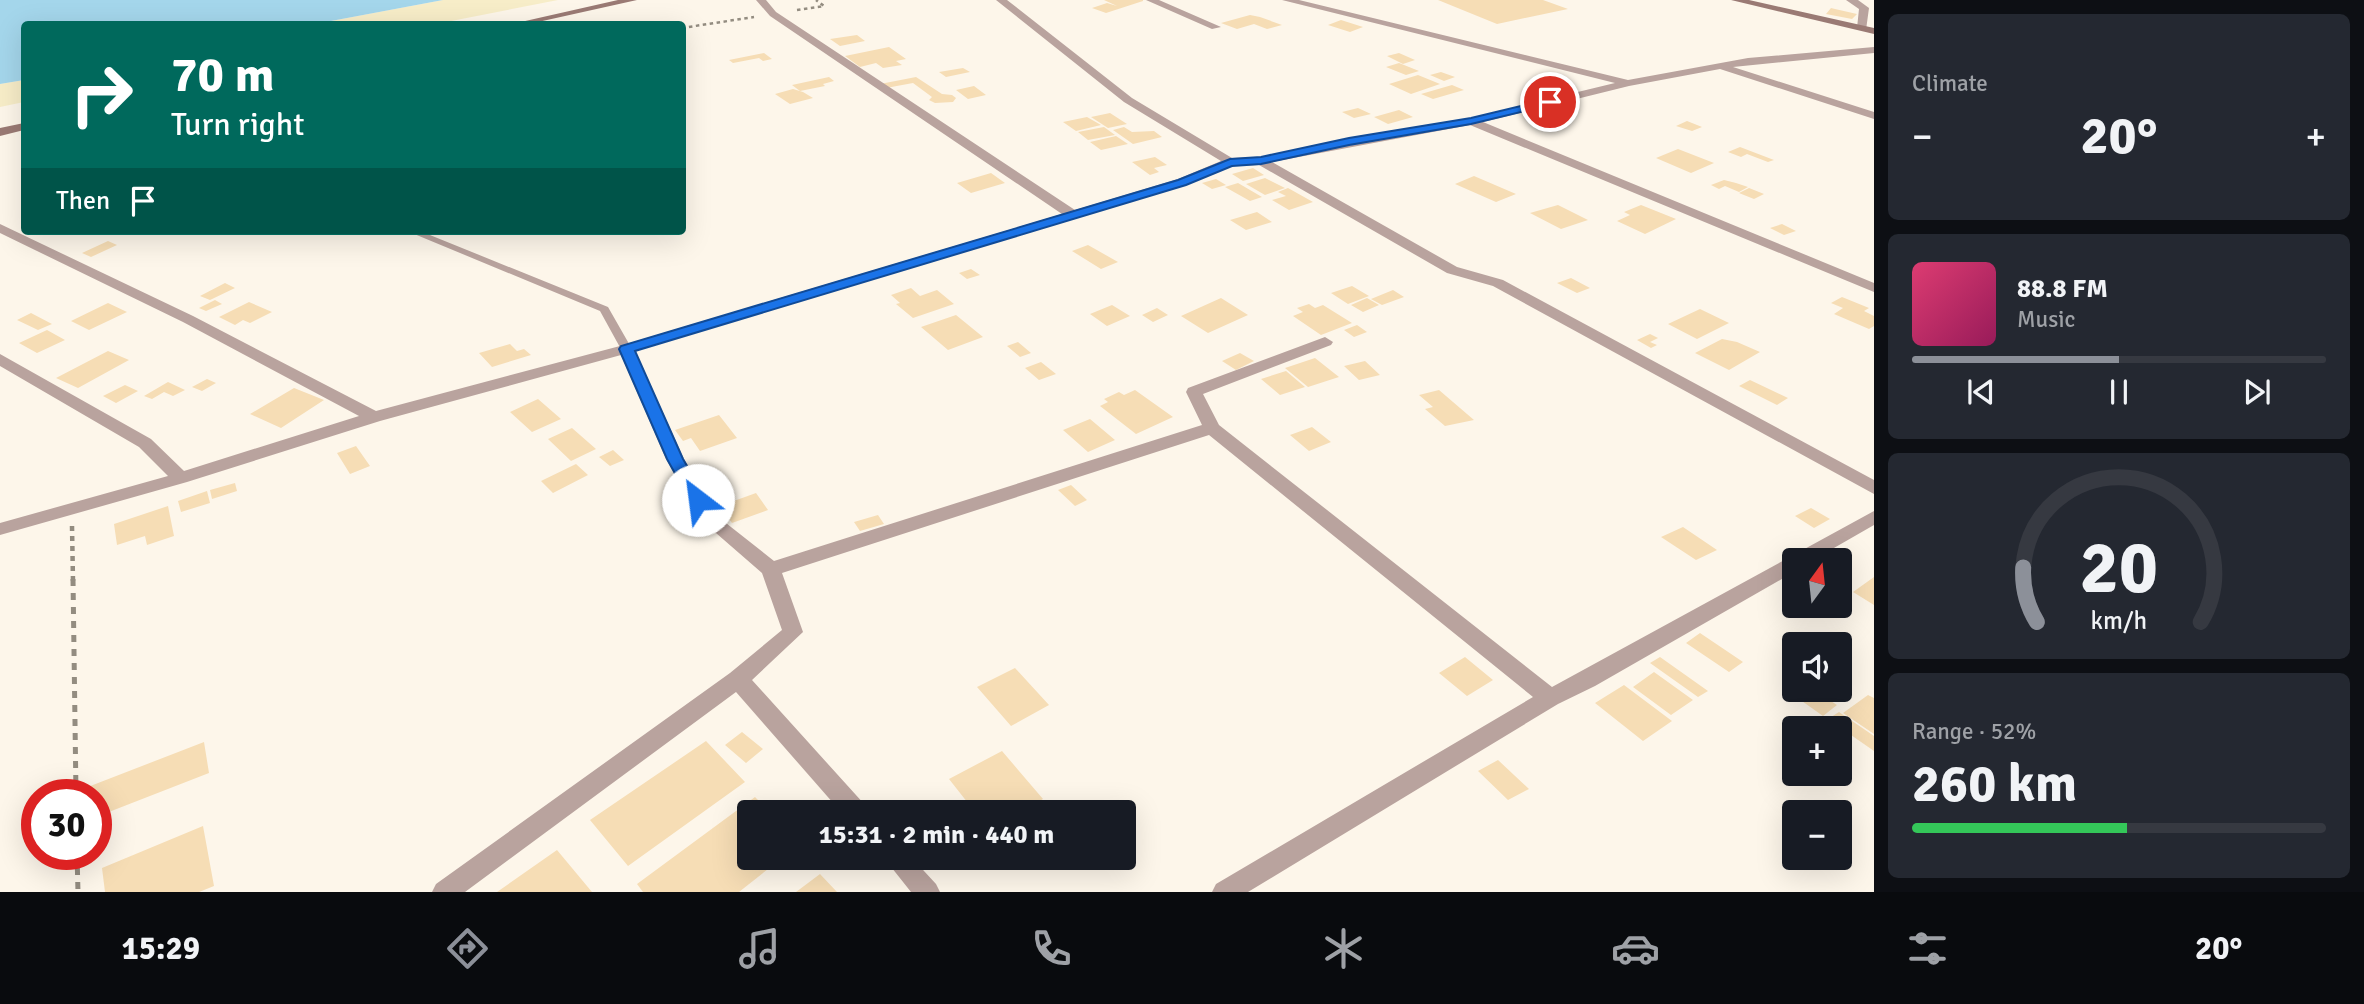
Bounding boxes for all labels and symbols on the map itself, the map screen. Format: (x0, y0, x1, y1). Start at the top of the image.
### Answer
pin (1520, 72, 1580, 132)
position arrow (661, 463, 735, 537)
north arrow (1782, 548, 1852, 618)
speed limit sign: 30 (21, 779, 112, 870)

